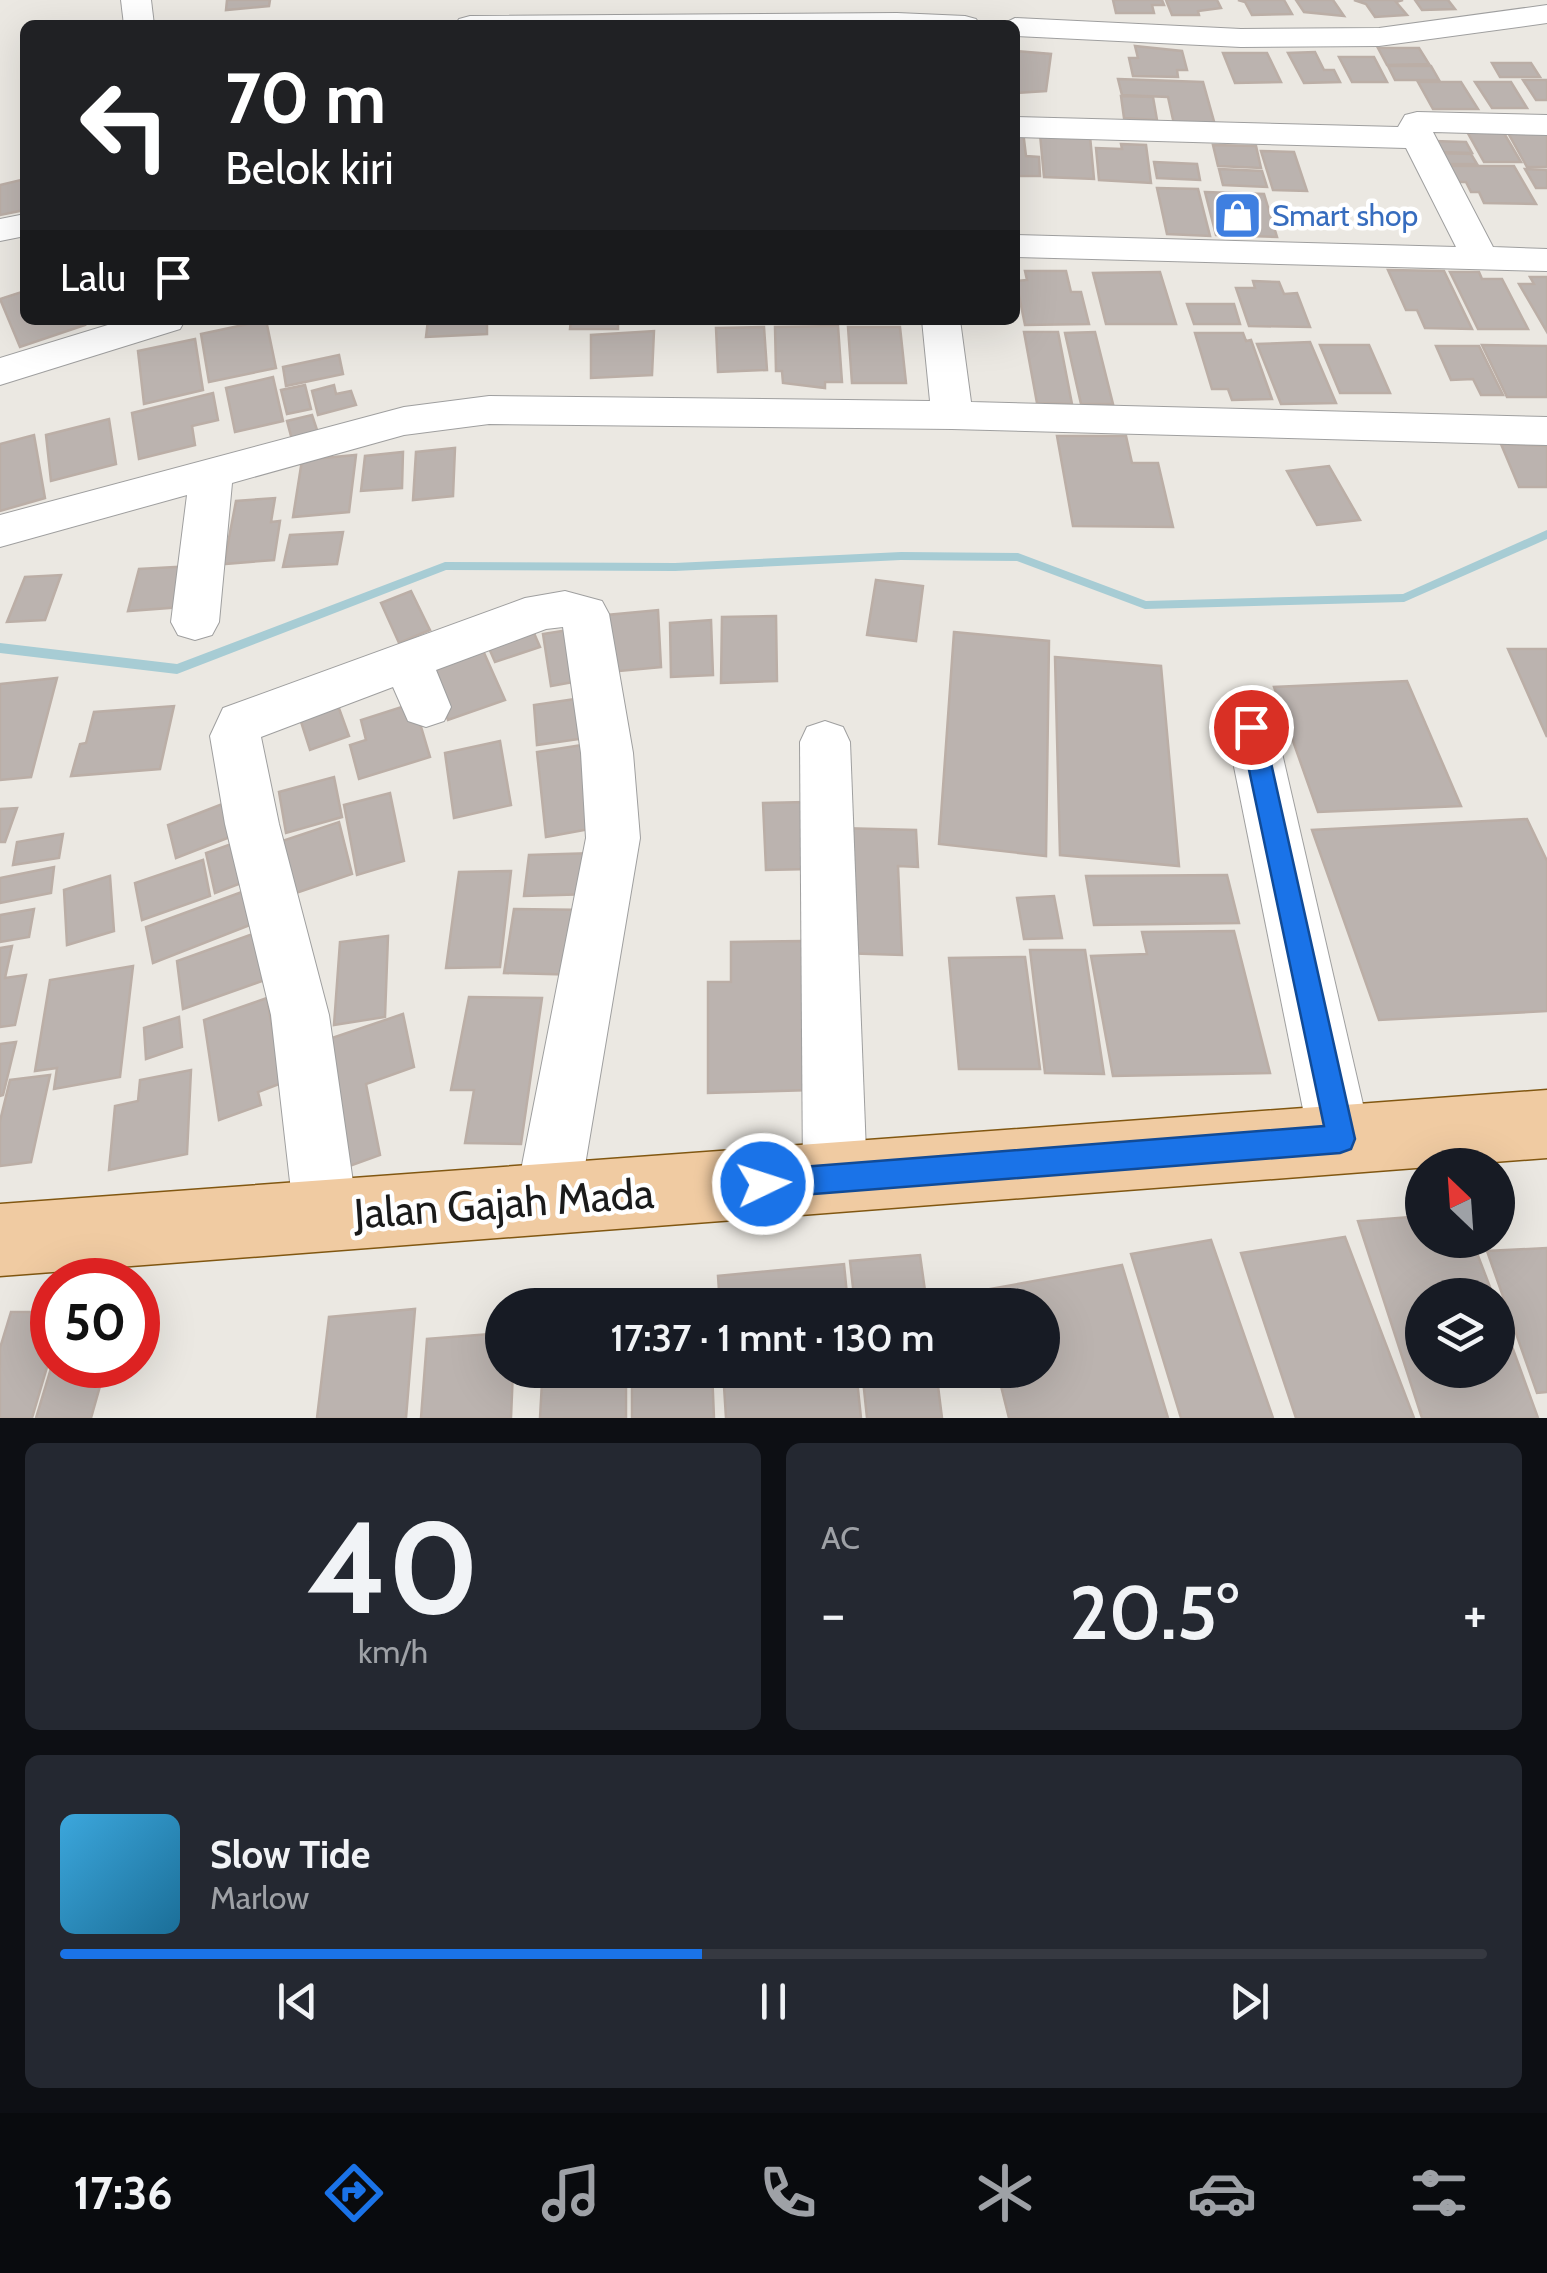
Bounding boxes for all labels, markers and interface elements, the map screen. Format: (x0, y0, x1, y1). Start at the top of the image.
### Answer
text: 70 m (225, 55, 386, 141)
icon: left (60, 60, 190, 190)
text: Belok kiri (225, 141, 394, 195)
shop icon: Smart shop (1211, 190, 1263, 242)
place label: Smart shop (1272, 197, 1418, 234)
icon: arrive (146, 250, 201, 305)
text: Lalu (60, 254, 126, 301)
pin (1209, 685, 1294, 770)
icon: arrive (1224, 700, 1279, 755)
position arrow (711, 1132, 815, 1236)
north arrow (1405, 1148, 1515, 1258)
map controls (1405, 1148, 1515, 1388)
street label: Jalan Gajah Mada (351, 1167, 656, 1239)
speed limit sign: 50 (30, 1258, 160, 1388)
button: layers (1405, 1278, 1515, 1388)
text: 17:37 · 1 mnt · 130 m (611, 1314, 934, 1361)
text: 40 (307, 1488, 479, 1646)
text: AC (821, 1518, 860, 1557)
text: 20.5° (1069, 1567, 1239, 1658)
text: − (821, 1580, 845, 1647)
text: + (1463, 1580, 1487, 1647)
text: km/h (358, 1632, 428, 1671)
text: Slow Tide (210, 1831, 370, 1878)
text: Marlow (210, 1878, 309, 1917)
icon: previous (270, 1974, 325, 2029)
icon: pause (746, 1974, 801, 2029)
icon: next (1222, 1974, 1277, 2029)
icon: directions (319, 2158, 389, 2228)
icon: music (536, 2158, 606, 2228)
icon: phone (753, 2158, 823, 2228)
icon: climate (970, 2158, 1040, 2228)
icon: car (1187, 2158, 1257, 2228)
icon: filters (1404, 2158, 1474, 2228)
text: 17:36 (73, 2166, 173, 2220)

